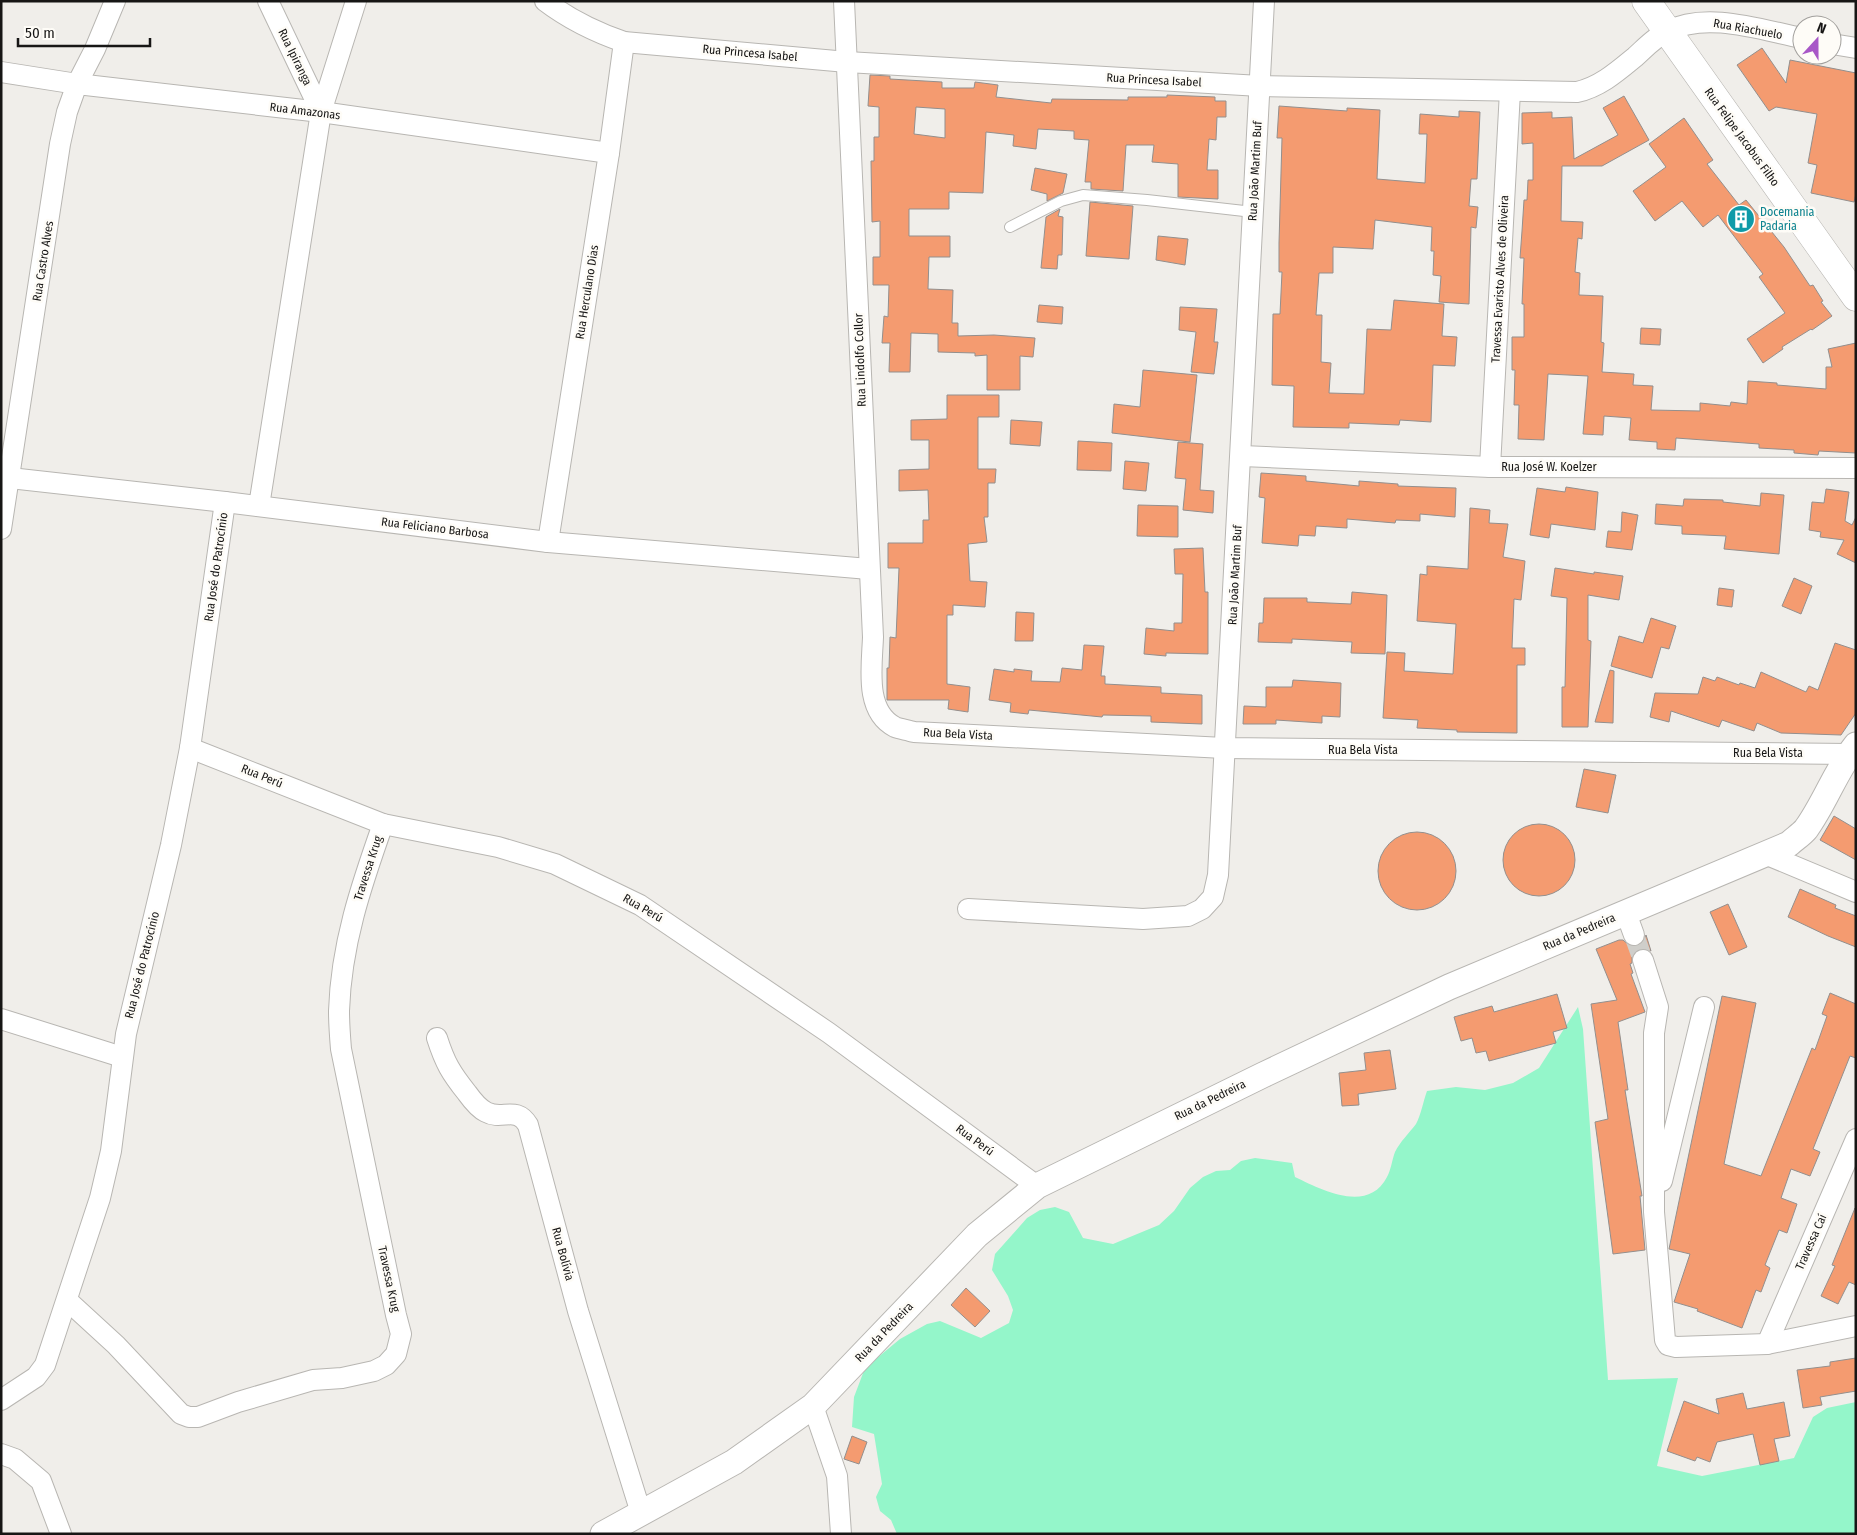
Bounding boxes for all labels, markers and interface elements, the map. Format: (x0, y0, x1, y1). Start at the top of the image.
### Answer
scale bar (18, 15, 150, 47)
north arrow (1792, 15, 1842, 65)
street label: Rua Riachuelo (1712, 16, 1784, 42)
text: N (1815, 19, 1828, 38)
text: 50 m (25, 24, 55, 42)
street label: Rua Ipiranga (275, 26, 315, 88)
street label: Rua Princesa Isabel (702, 42, 798, 64)
street label: Rua Princesa Isabel (1106, 71, 1202, 89)
street label: Rua Felipe Jacobus Filho (1702, 85, 1782, 189)
street label: Rua Amazonas (269, 100, 341, 122)
street label: Rua João Martim Buf (1245, 119, 1265, 221)
street label: Travessa Evaristo Alves de Oliveira (1489, 195, 1511, 363)
building icon: Docemania Padaria (1726, 204, 1756, 234)
place label: Docemania Padaria (1760, 205, 1815, 233)
street label: Rua Castro Alves (30, 220, 56, 302)
street label: Rua Herculano Dias (573, 244, 601, 340)
street label: Rua Lindolfo Collor (851, 312, 869, 407)
street label: Rua José W. Koelzer (1501, 460, 1598, 474)
street label: Rua José do Patrocínio (201, 512, 231, 622)
street label: Rua Feliciano Barbosa (380, 514, 490, 542)
street label: Rua João Martim Buf (1225, 523, 1245, 625)
street label: Rua Bela Vista (923, 725, 993, 743)
street label: Rua Bela Vista (1328, 743, 1398, 757)
street label: Rua Bela Vista (1733, 746, 1803, 760)
street label: Rua Perú (239, 761, 285, 791)
street label: Travessa Krug (351, 834, 385, 902)
street label: Rua Perú (621, 891, 665, 925)
street label: Rua José do Patrocínio (122, 910, 162, 1020)
street label: Rua da Pedreira (1541, 910, 1617, 954)
street label: Rua da Pedreira (1172, 1077, 1248, 1123)
street label: Rua Perú (953, 1121, 997, 1159)
street label: Travessa Caí (1792, 1212, 1830, 1272)
street label: Rua Bolívia (549, 1226, 577, 1282)
street label: Travessa Krug (375, 1245, 403, 1314)
street label: Rua da Pedreira (852, 1299, 916, 1365)

